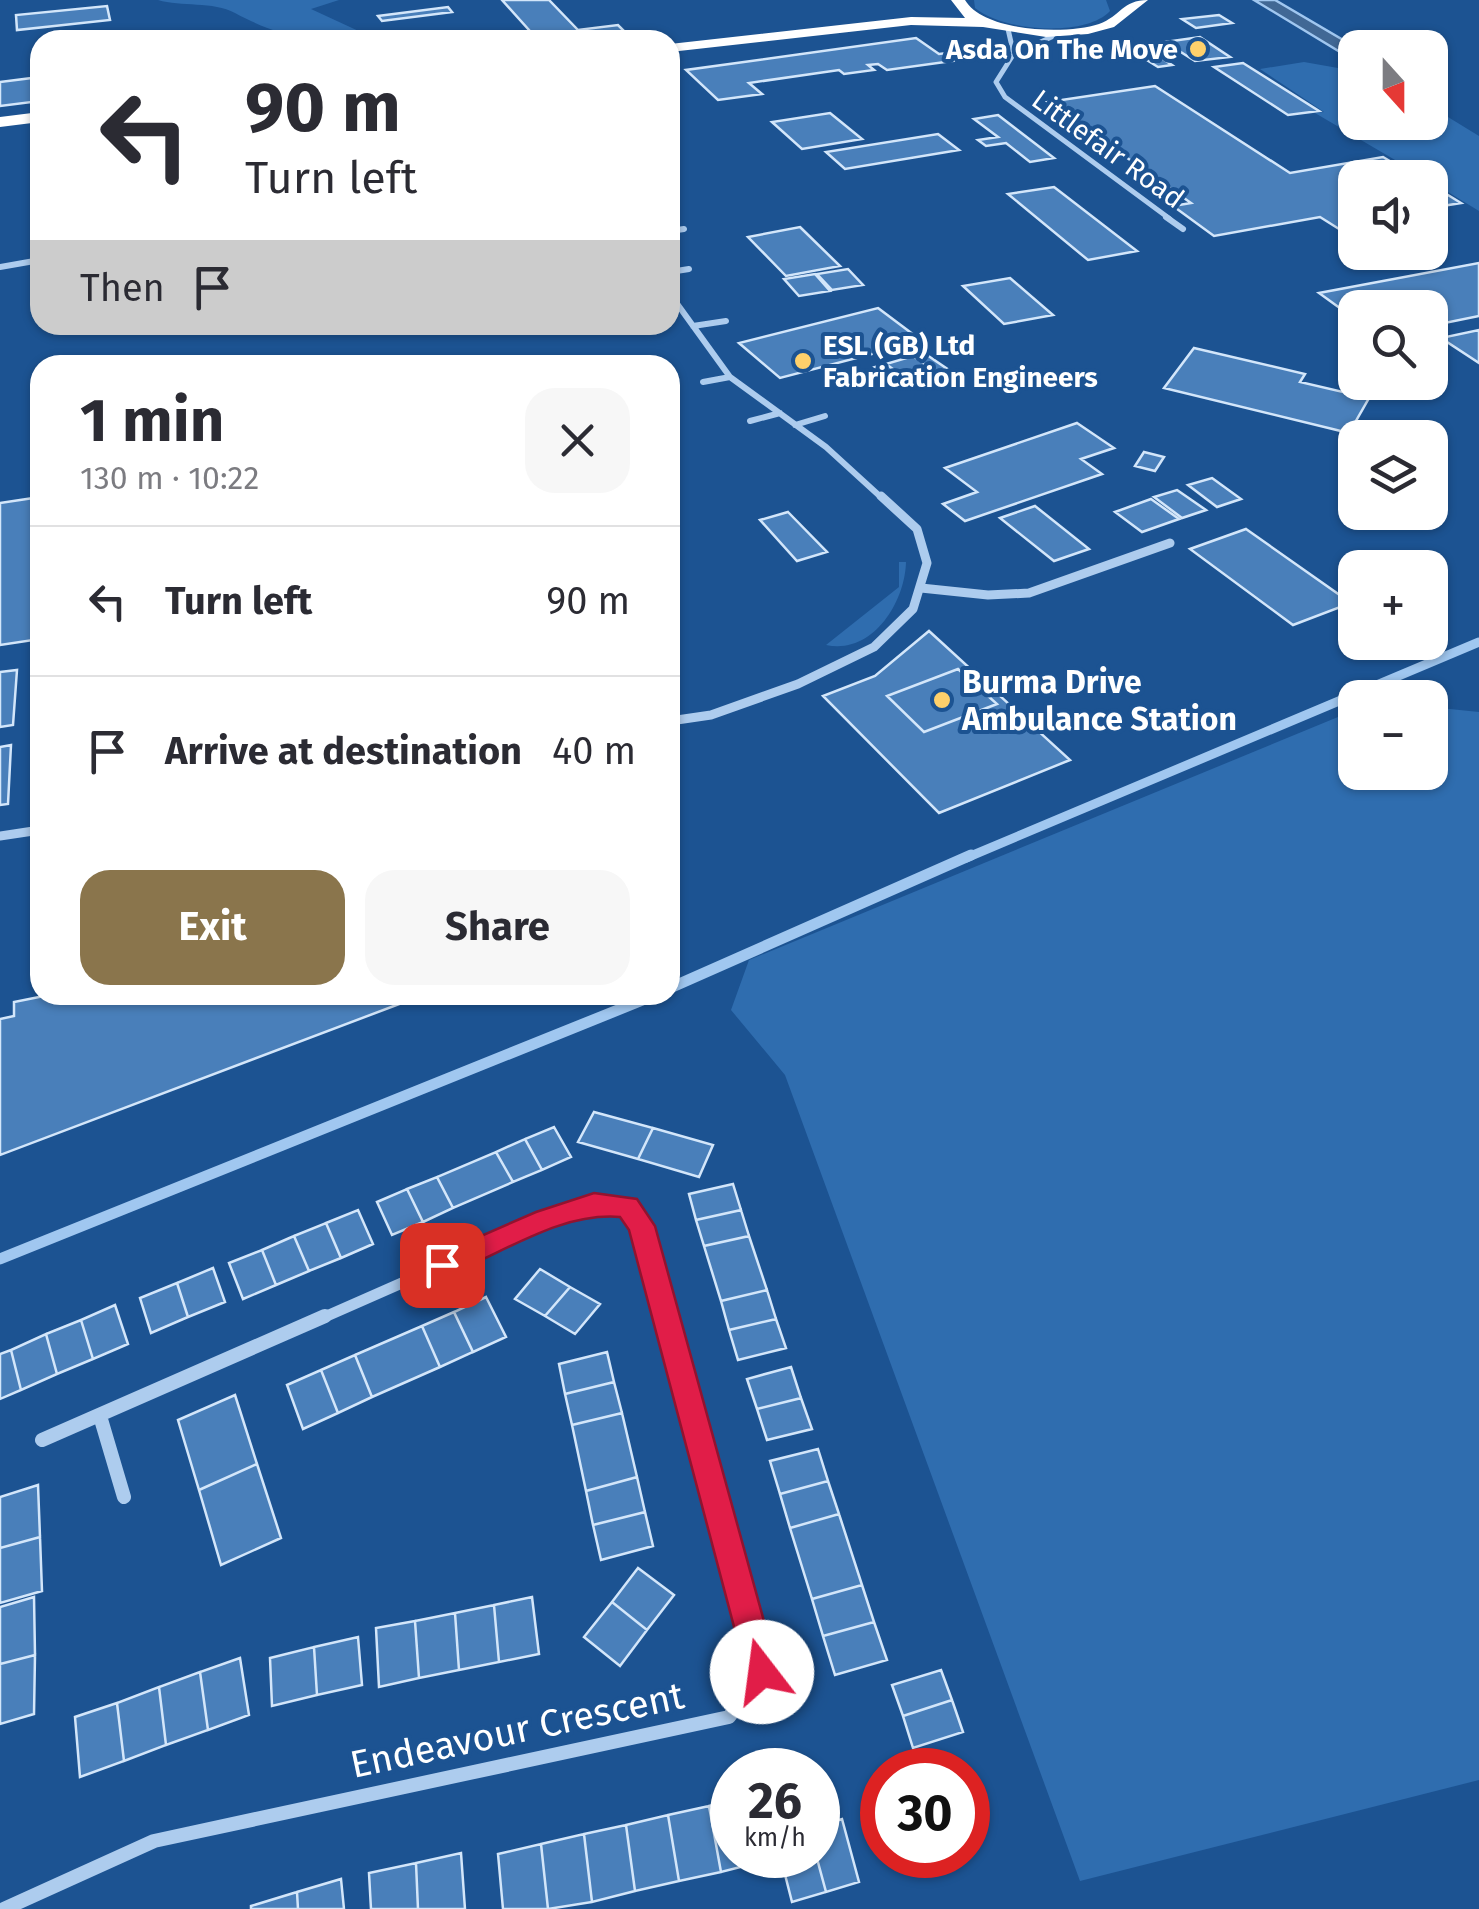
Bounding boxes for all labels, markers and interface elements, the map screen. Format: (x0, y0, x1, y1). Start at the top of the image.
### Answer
north arrow (1338, 30, 1448, 140)
map controls (1338, 30, 1448, 790)
place label: Asda On The Move (945, 33, 1178, 66)
marker: Asda On The Move (1187, 38, 1209, 60)
text: 90 m (245, 66, 401, 150)
icon: left (80, 70, 210, 200)
street label: Littlefair Road (1026, 83, 1190, 215)
text: Turn left (245, 151, 417, 205)
button: sound (1338, 160, 1448, 270)
icon: arrive (185, 260, 240, 315)
text: Then (80, 265, 165, 311)
button: search (1338, 290, 1448, 400)
place label: ESL (GB) Ltd Fabrication Engineers (823, 329, 1098, 394)
marker: ESL (GB) Ltd Fabrication Engineers (792, 350, 814, 372)
text: 1 min (80, 385, 224, 457)
button: close (525, 388, 630, 493)
button: layers (1338, 420, 1448, 530)
text: 130 m · 10:22 (80, 459, 259, 497)
button: + (1338, 550, 1448, 660)
icon: left (80, 574, 135, 629)
text: Turn left (165, 578, 312, 624)
text: 90 m (546, 578, 630, 624)
place label: Burma Drive Ambulance Station (961, 663, 1237, 738)
button: − (1338, 680, 1448, 790)
marker: Burma Drive Ambulance Station (931, 689, 953, 711)
icon: arrive (80, 724, 135, 779)
text: Arrive at destination (165, 728, 522, 774)
text: 40 m (552, 728, 636, 774)
button: Exit (80, 870, 345, 985)
button: Share (365, 870, 630, 985)
pin (400, 1223, 485, 1308)
icon: arrive (415, 1238, 470, 1293)
position arrow (710, 1620, 814, 1724)
street label: Endeavour Crescent (346, 1672, 688, 1788)
speed limit sign: 30 (860, 1748, 990, 1878)
text: 26 (748, 1771, 802, 1831)
text: km/h (744, 1823, 806, 1853)

